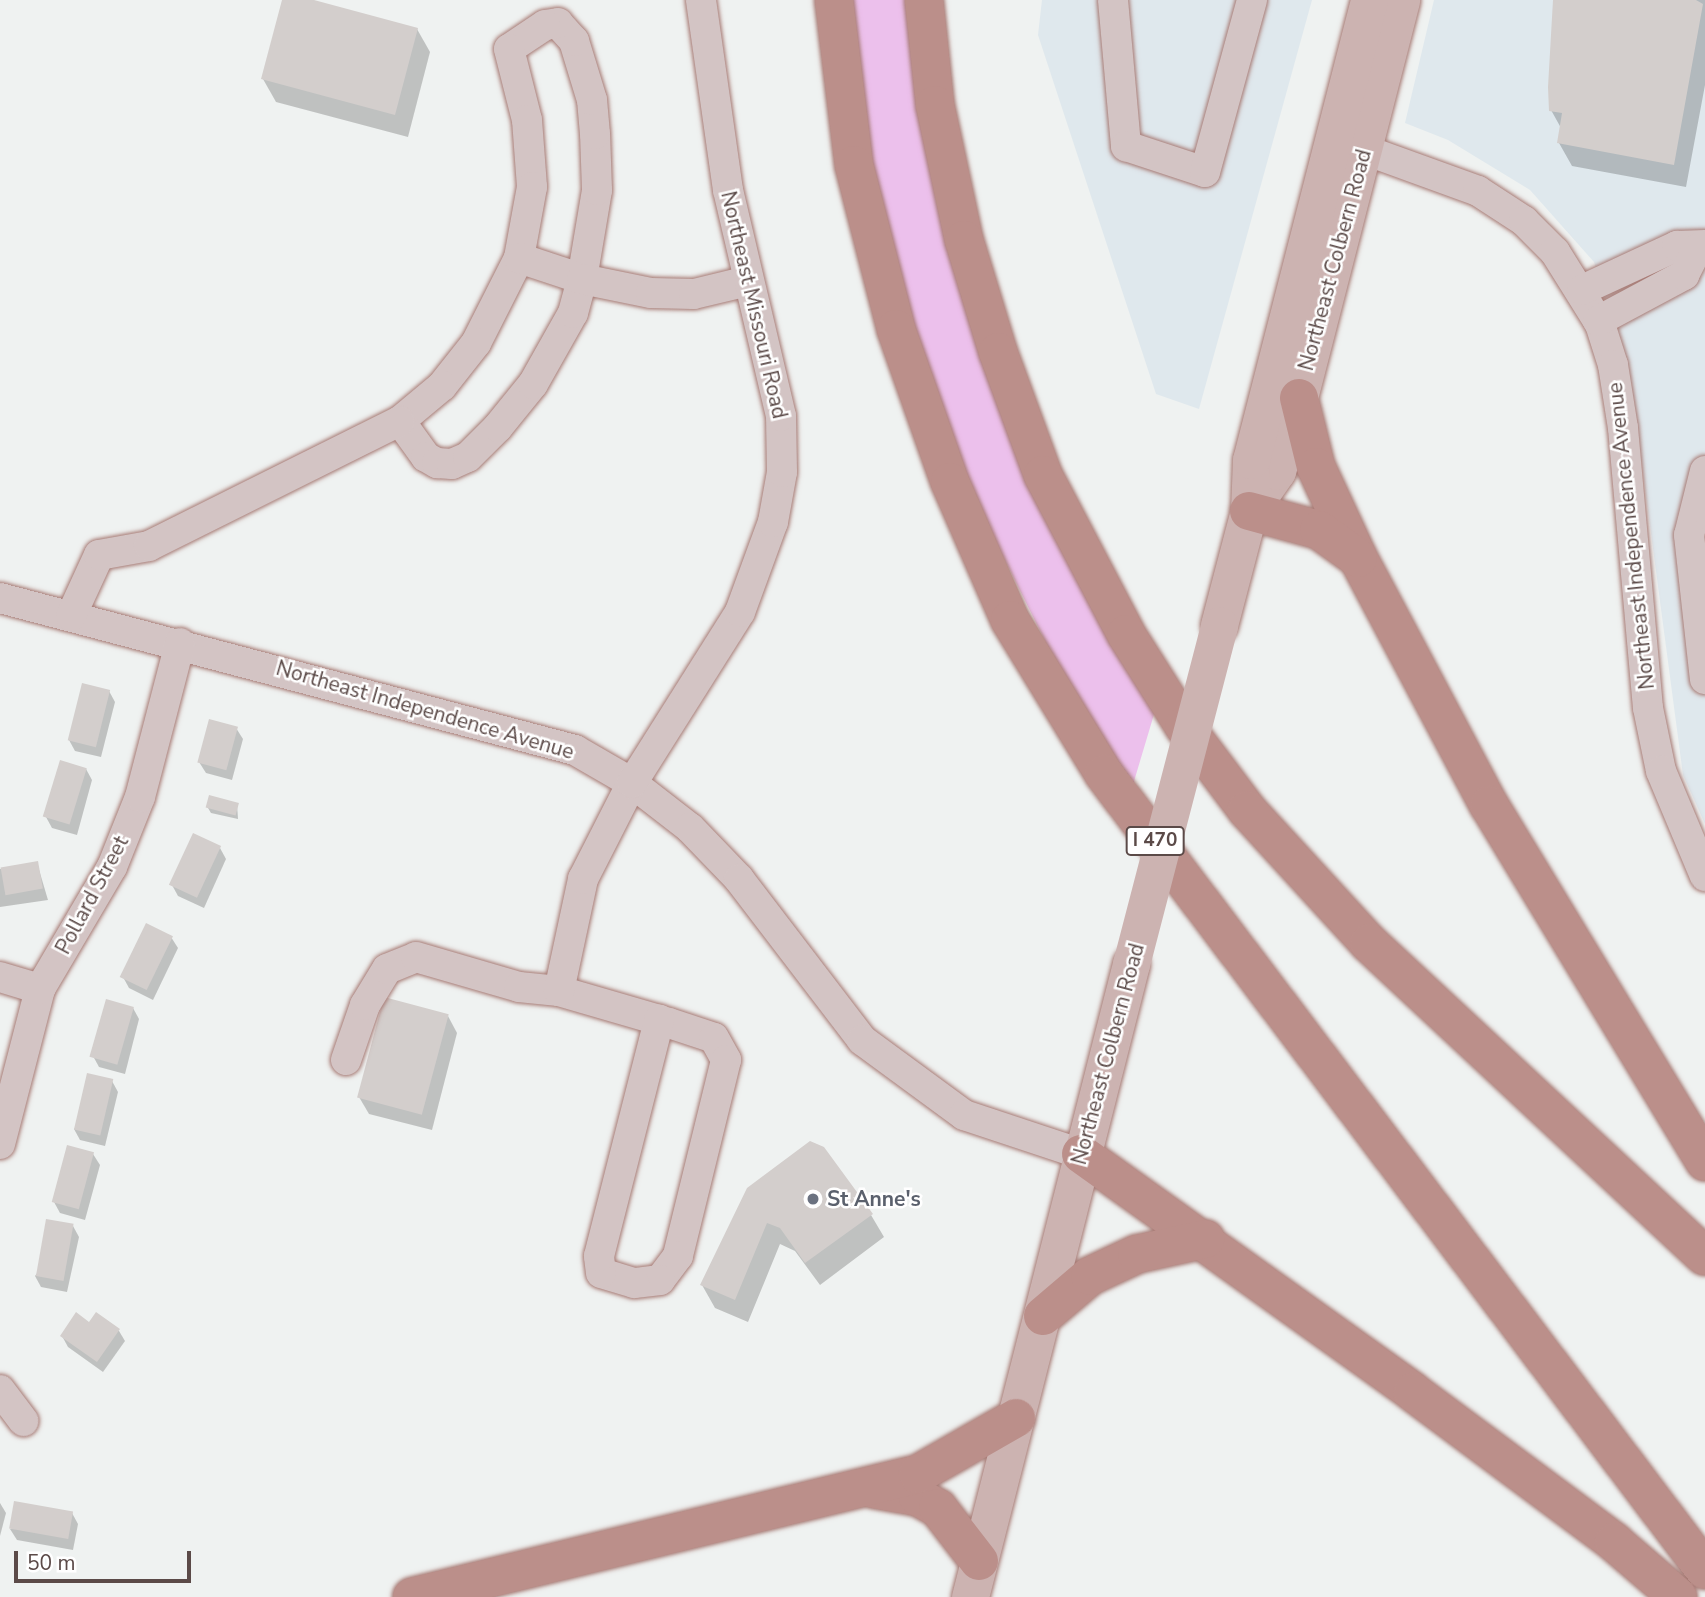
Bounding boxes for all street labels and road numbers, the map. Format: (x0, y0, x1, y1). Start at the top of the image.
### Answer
street label: Northeast Colbern Road (1293, 147, 1377, 373)
street label: Northeast Missouri Road (716, 189, 792, 421)
street label: Northeast Independence Avenue (1602, 381, 1660, 691)
street label: Northeast Independence Avenue (273, 655, 577, 765)
road number: I 470 (1125, 826, 1185, 856)
street label: Pollard Street (50, 832, 134, 958)
street label: Northeast Colbern Road (1066, 941, 1150, 1167)

